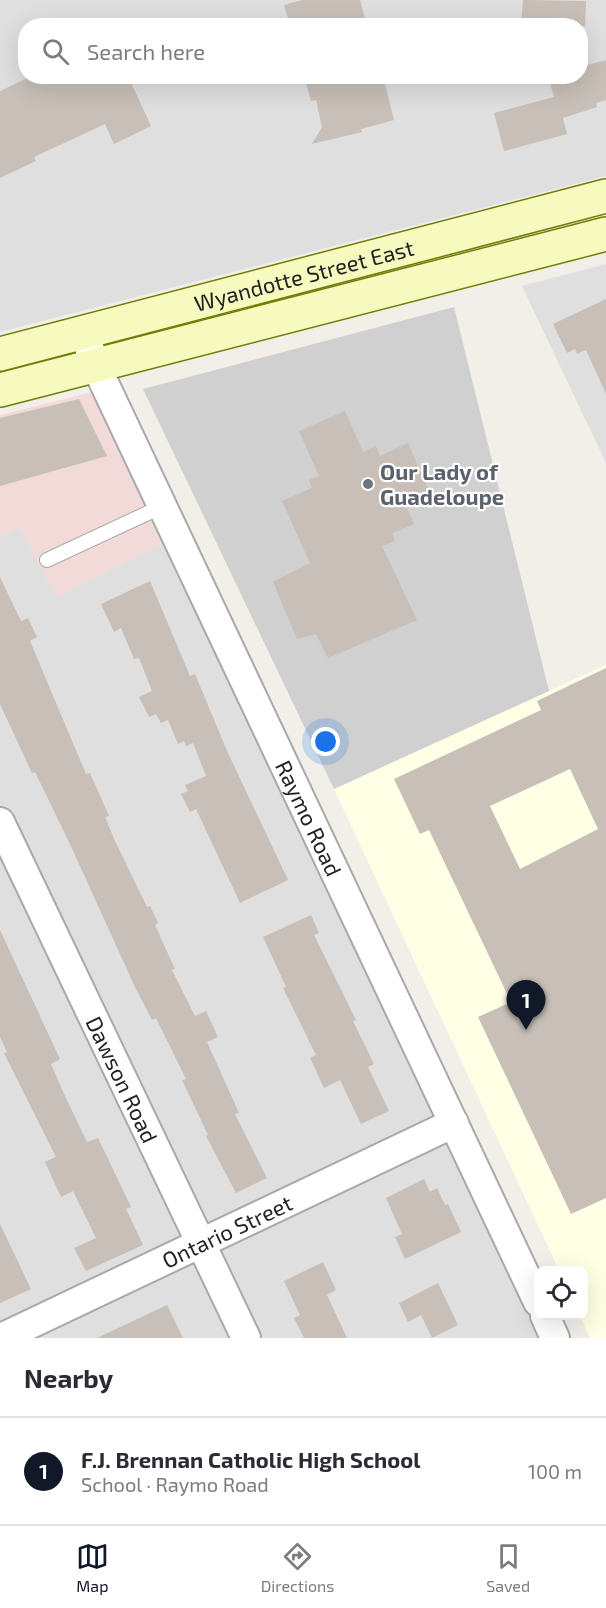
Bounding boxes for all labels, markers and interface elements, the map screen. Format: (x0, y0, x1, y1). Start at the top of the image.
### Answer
search box (18, 18, 588, 84)
icon: search (39, 35, 72, 68)
text: Search here (87, 38, 205, 64)
street label: Wyandotte Street East (191, 234, 416, 316)
place label: Our Lady of Guadeloupe (380, 458, 504, 509)
marker: Our Lady of Guadeloupe (361, 477, 375, 491)
your location (311, 727, 340, 756)
street label: Raymo Road (271, 756, 348, 880)
pin: 1 (506, 980, 546, 1030)
street label: Dawson Road (81, 1012, 164, 1147)
street label: Ontario Street (158, 1189, 296, 1273)
map controls (534, 1266, 588, 1320)
button: locate (534, 1266, 588, 1320)
text: Nearby (24, 1362, 113, 1393)
text: F.J. Brennan Catholic High School (81, 1446, 421, 1472)
text: 1 (39, 1459, 48, 1483)
text: 100 m (528, 1459, 582, 1483)
text: School · Raymo Road (81, 1472, 269, 1496)
tab: Map (76, 1540, 109, 1595)
tab: Directions (261, 1540, 334, 1595)
tab: Saved (486, 1540, 530, 1595)

